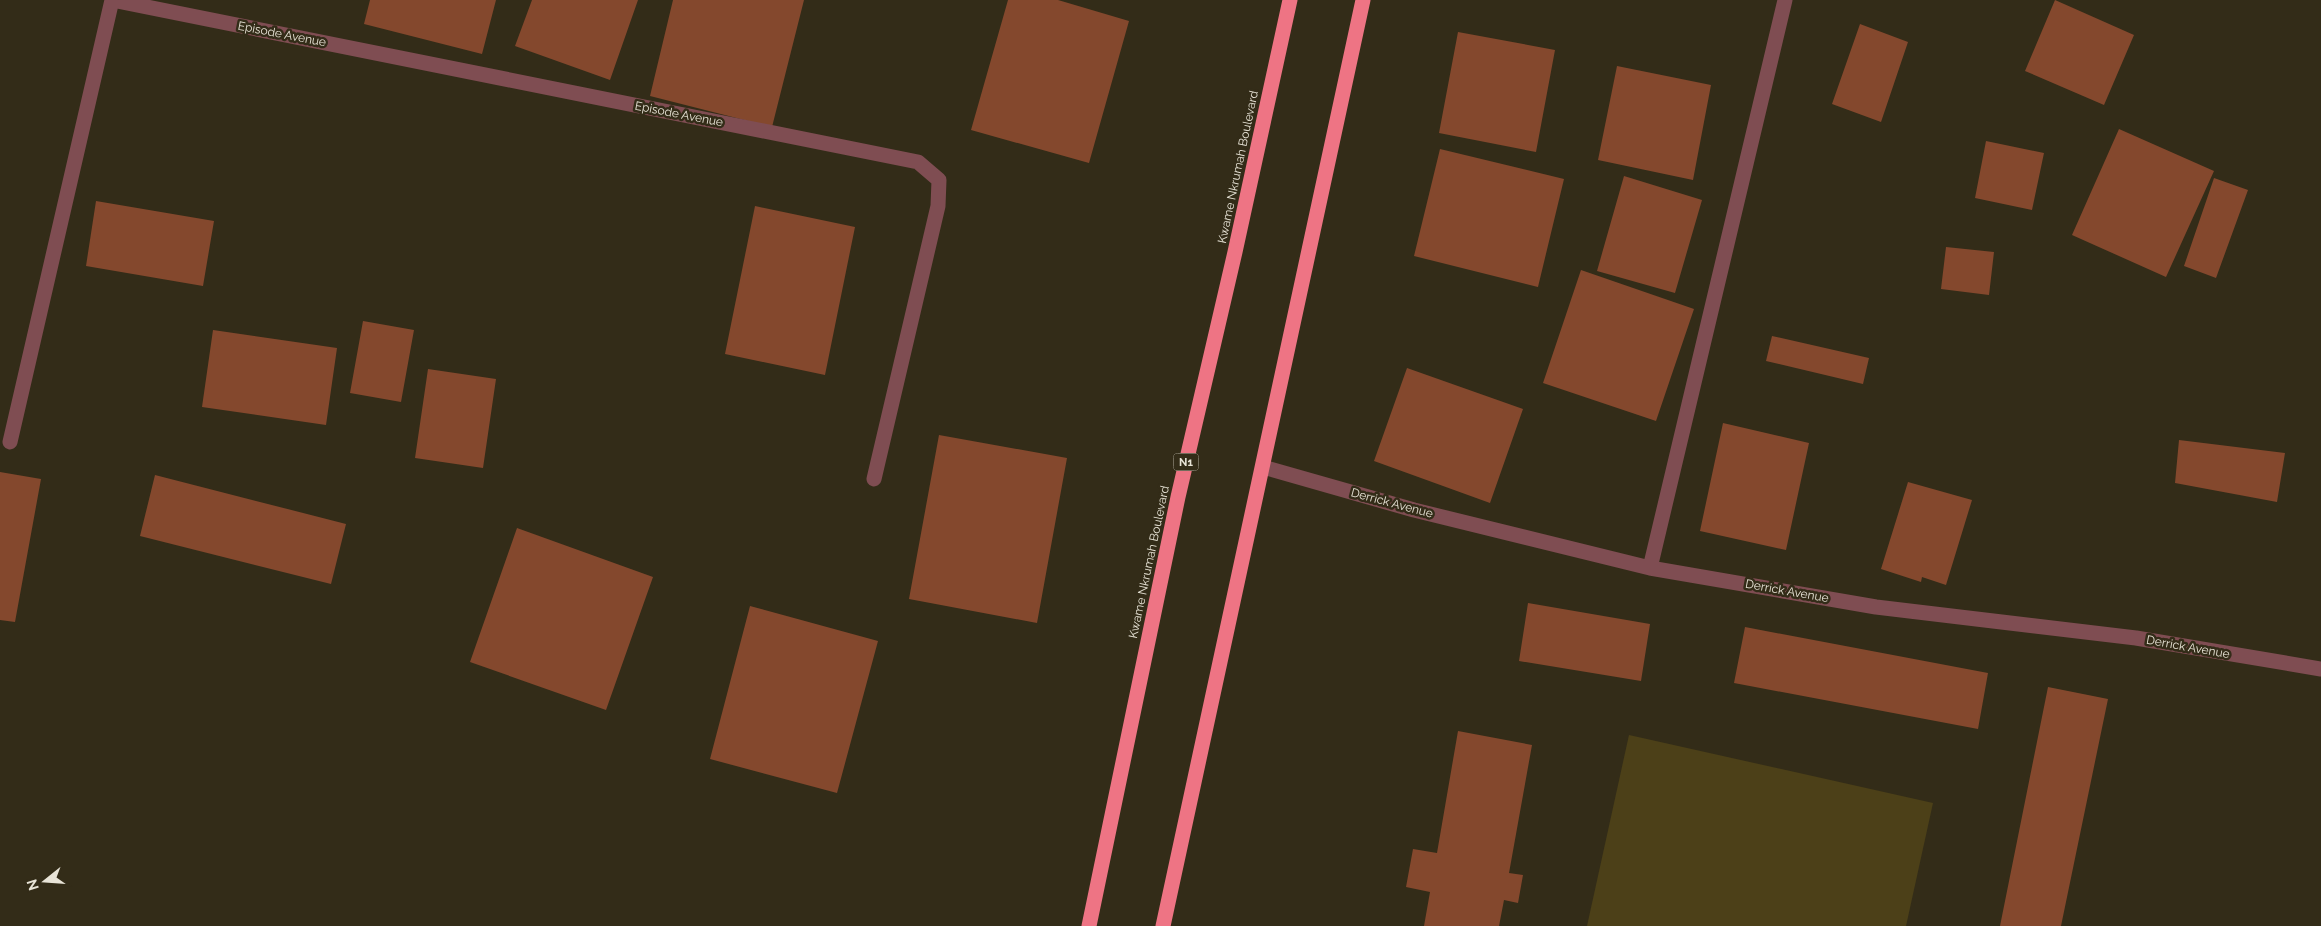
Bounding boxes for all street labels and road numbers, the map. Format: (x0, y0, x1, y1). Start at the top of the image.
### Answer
street label: Episode Avenue (237, 19, 327, 49)
street label: Kwame Nkrumah Boulevard (1215, 89, 1261, 245)
street label: Episode Avenue (634, 99, 724, 129)
road number: N1 (1174, 454, 1198, 471)
street label: Kwame Nkrumah Boulevard (1126, 484, 1172, 640)
street label: Derrick Avenue (1349, 485, 1435, 521)
street label: Derrick Avenue (1744, 577, 1830, 605)
street label: Derrick Avenue (2145, 633, 2231, 661)

